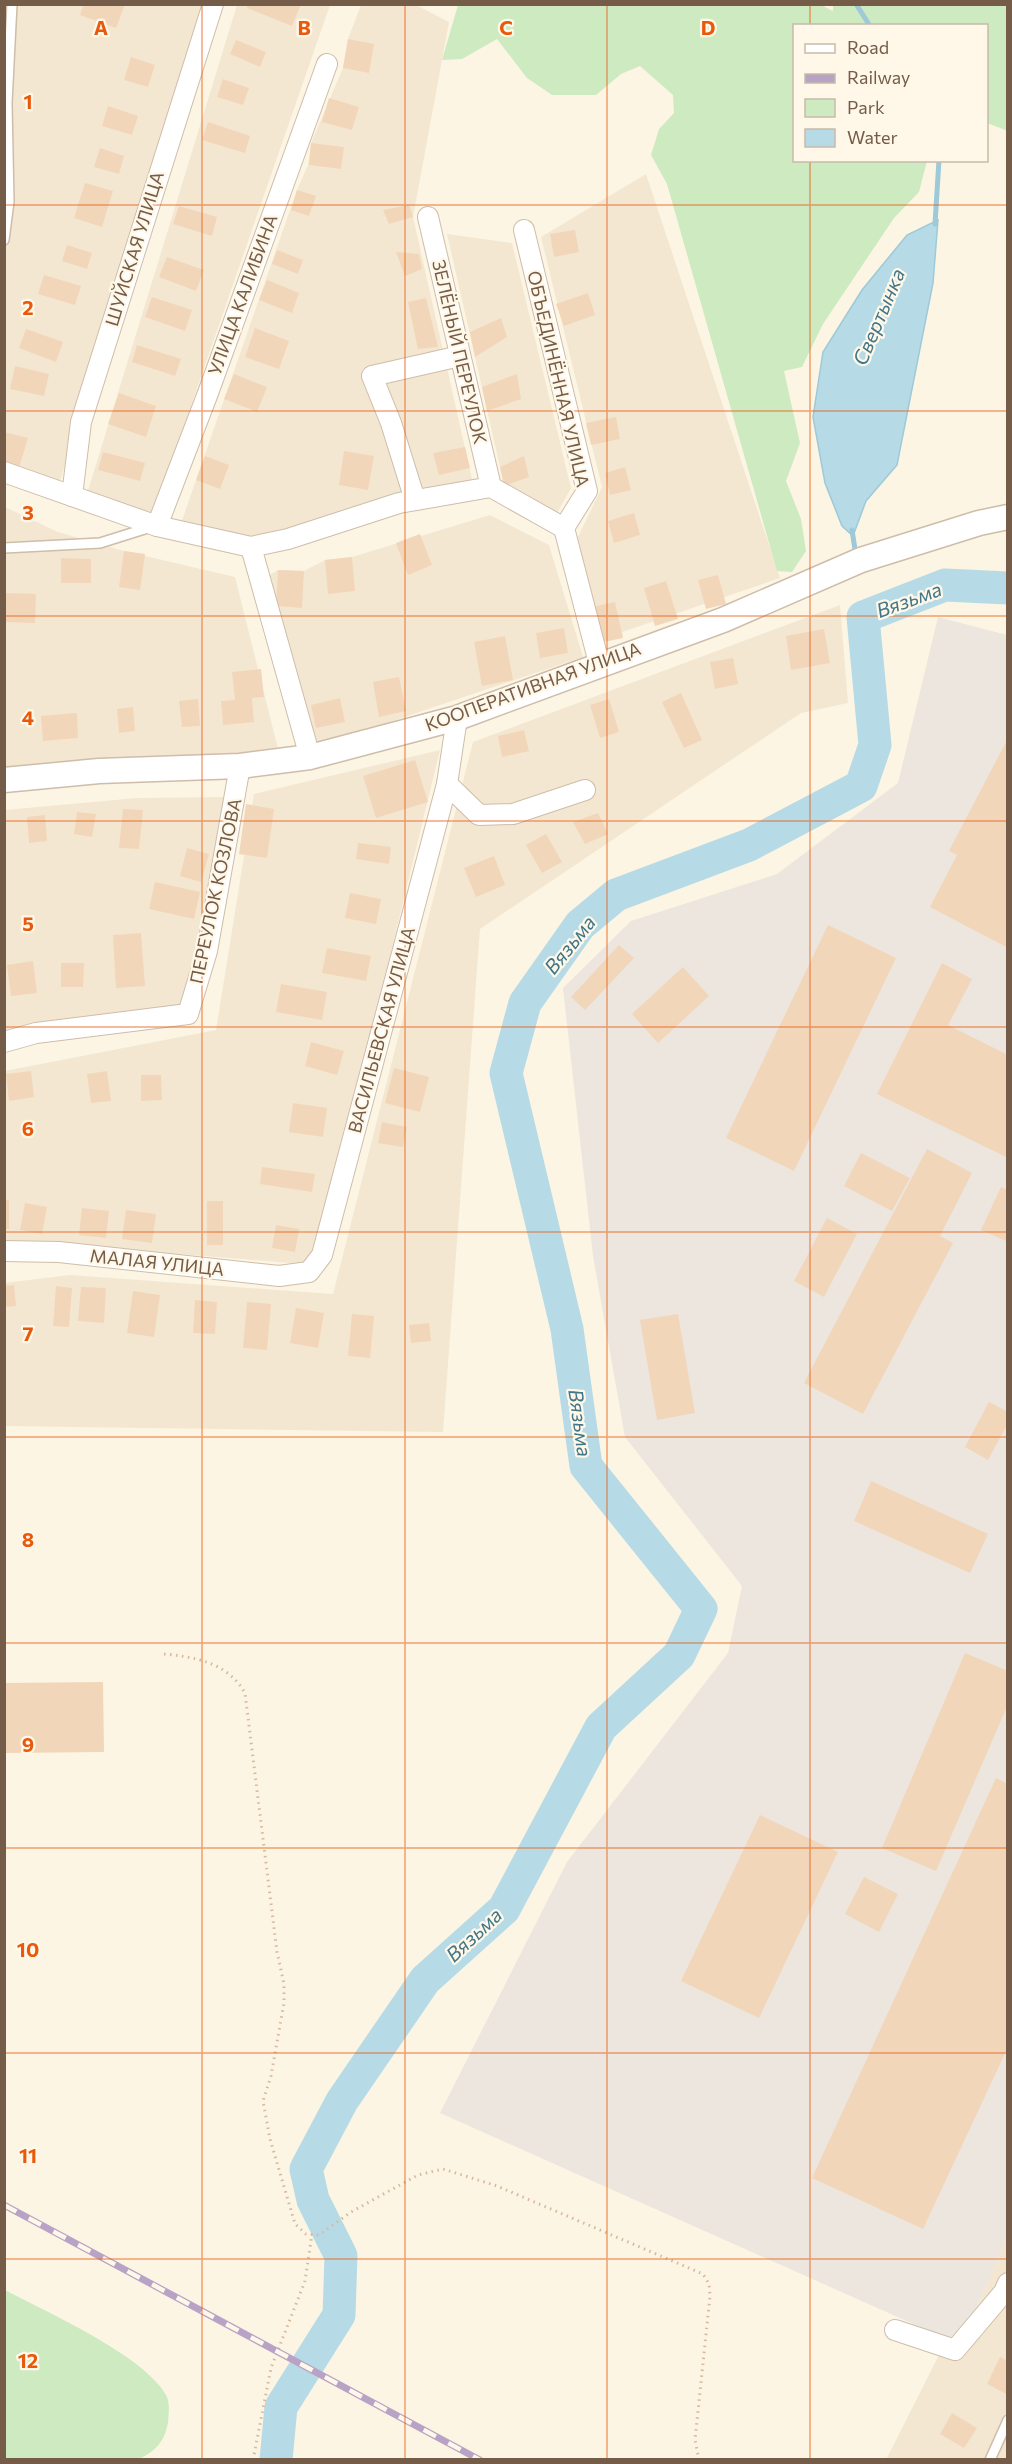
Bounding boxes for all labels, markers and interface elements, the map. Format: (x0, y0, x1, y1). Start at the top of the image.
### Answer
text: A (94, 15, 108, 39)
text: B (297, 15, 311, 39)
text: C (499, 15, 513, 39)
text: D (701, 15, 715, 39)
legend (793, 24, 988, 162)
text: Road (847, 36, 889, 58)
text: Railway (847, 66, 910, 88)
text: 1 (23, 89, 33, 113)
text: Park (847, 96, 885, 118)
text: Water (847, 126, 898, 148)
street label: ШУЙСКАЯ УЛИЦА (100, 169, 168, 329)
street label: УЛИЦА КАЛИБИНА (203, 211, 281, 378)
street label: ЗЕЛЁНЫЙ ПЕРЕУЛОК (428, 257, 492, 446)
water label: Свертынка (847, 265, 909, 368)
street label: ОБЪЕДИНЁННАЯ УЛИЦА (523, 268, 595, 489)
text: 2 (22, 295, 34, 319)
text: 3 (22, 500, 34, 524)
water label: Вязьма (873, 576, 945, 622)
street label: КООПЕРАТИВНАЯ УЛИЦА (422, 637, 644, 735)
text: 4 (22, 705, 34, 729)
street label: ПЕРЕУЛОК КОЗЛОВА (185, 796, 245, 986)
water label: Вязьма (539, 910, 600, 978)
text: 5 (22, 911, 34, 935)
street label: ВАСИЛЬЕВСКАЯ УЛИЦА (343, 924, 419, 1135)
text: 6 (22, 1116, 34, 1140)
street label: МАЛАЯ УЛИЦА (89, 1244, 225, 1280)
text: 7 (23, 1321, 34, 1345)
water label: Вязьма (564, 1388, 598, 1458)
text: 8 (22, 1527, 34, 1551)
text: 9 (22, 1732, 34, 1756)
water label: Вязьма (440, 1902, 506, 1966)
text: 10 (17, 1937, 39, 1961)
text: 11 (19, 2143, 37, 2167)
text: 12 (18, 2348, 38, 2372)

